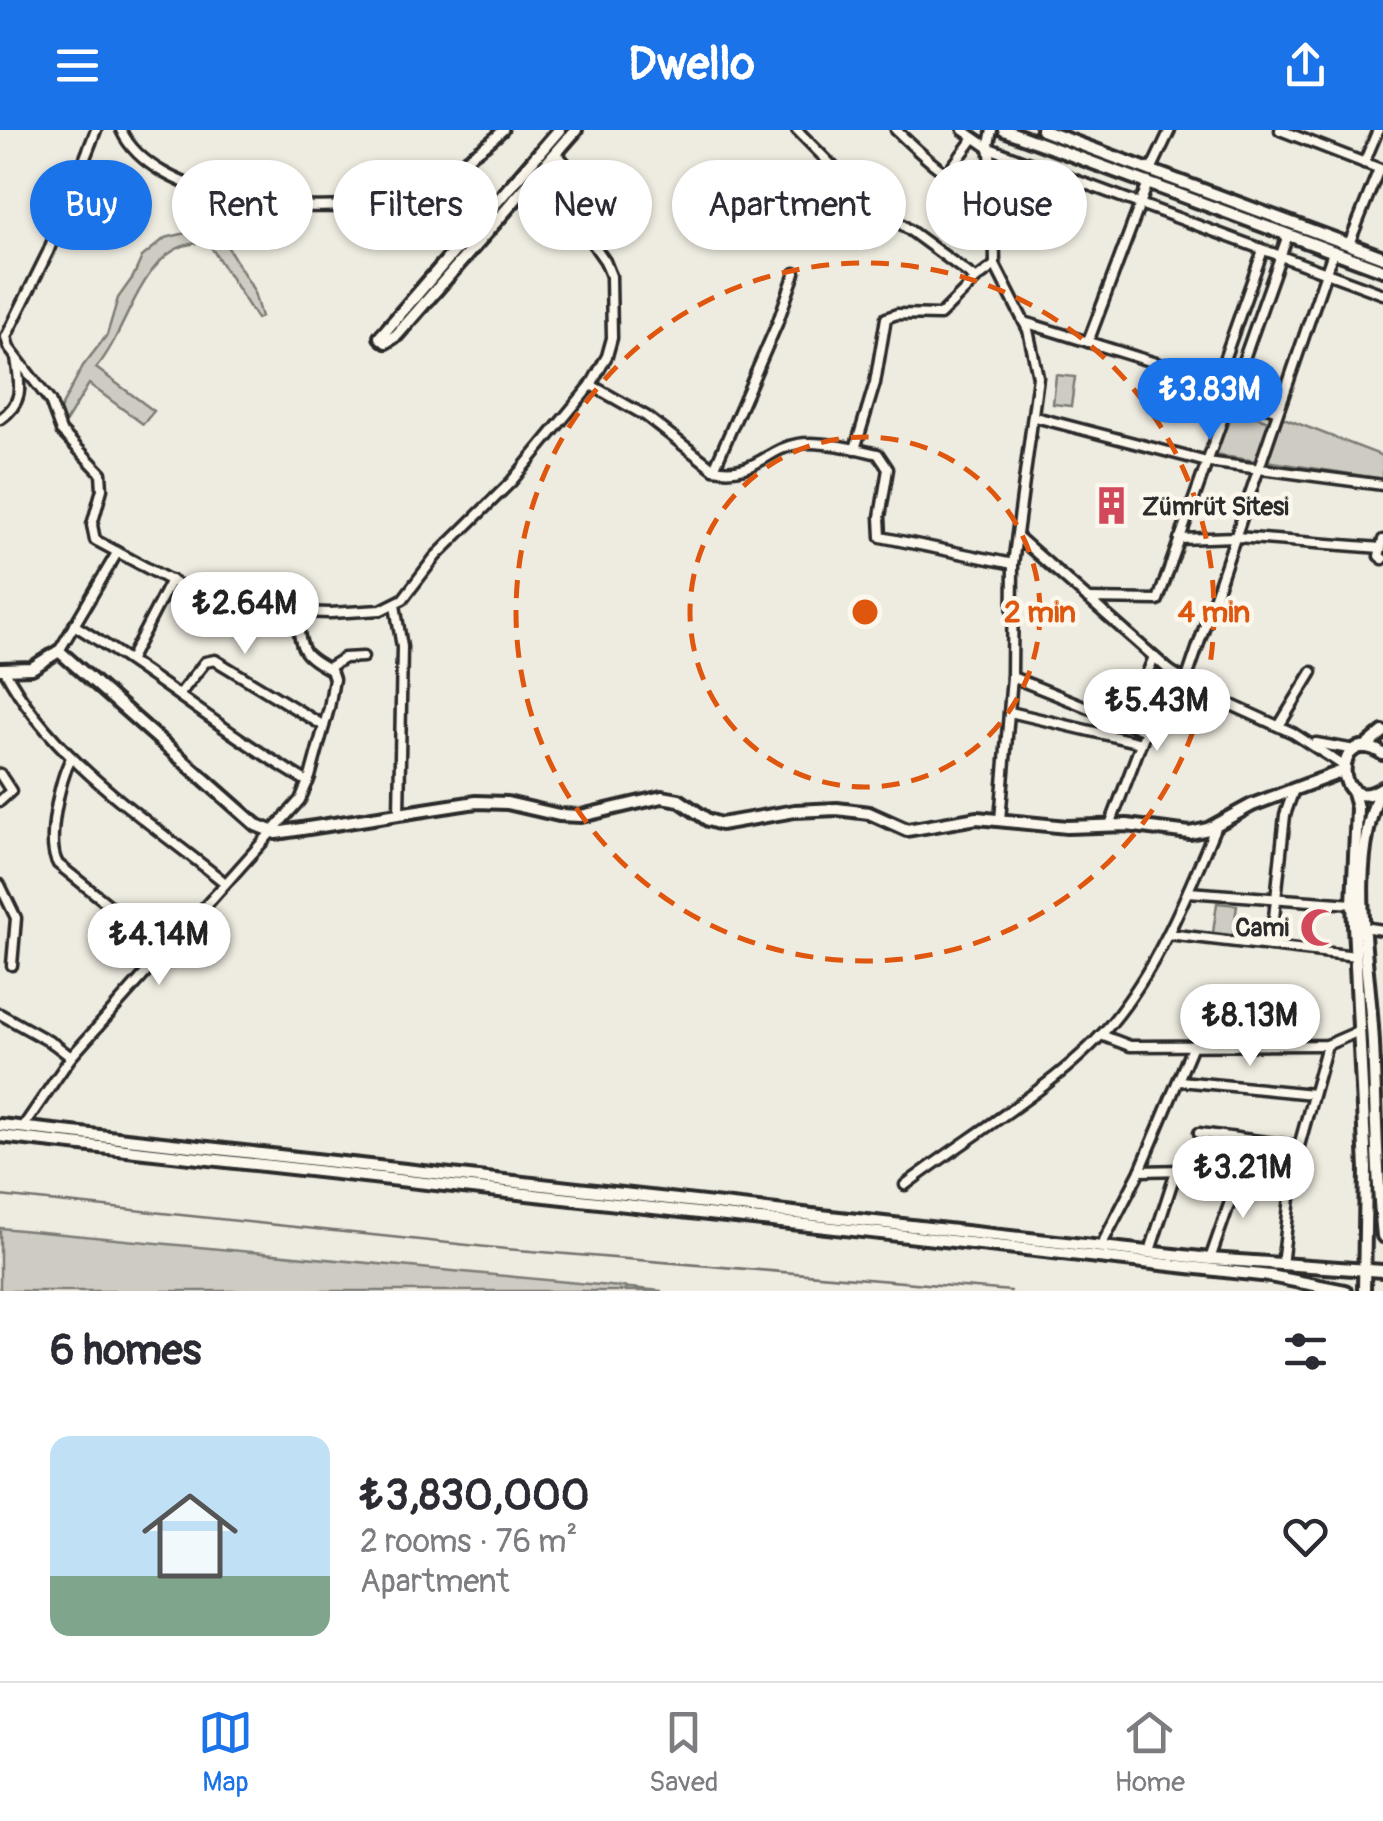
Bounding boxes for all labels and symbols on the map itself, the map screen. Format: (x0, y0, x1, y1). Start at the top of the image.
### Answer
pin: ₺3.83M (1129, 358, 1291, 443)
building icon: Zümrüt Sitesi (1091, 485, 1133, 527)
place label: Zümrüt Sitesi (1142, 492, 1289, 523)
pin: ₺2.64M (164, 572, 326, 657)
centre of rings (847, 594, 883, 630)
text: 2 min (1004, 594, 1076, 631)
text: 4 min (1178, 594, 1250, 631)
pin: ₺5.43M (1076, 669, 1238, 754)
pin: ₺4.14M (78, 903, 240, 988)
mosque icon: Cami (1298, 906, 1340, 948)
place label: Cami (1235, 913, 1290, 944)
pin: ₺8.13M (1169, 984, 1331, 1069)
pin: ₺3.21M (1162, 1136, 1324, 1221)

